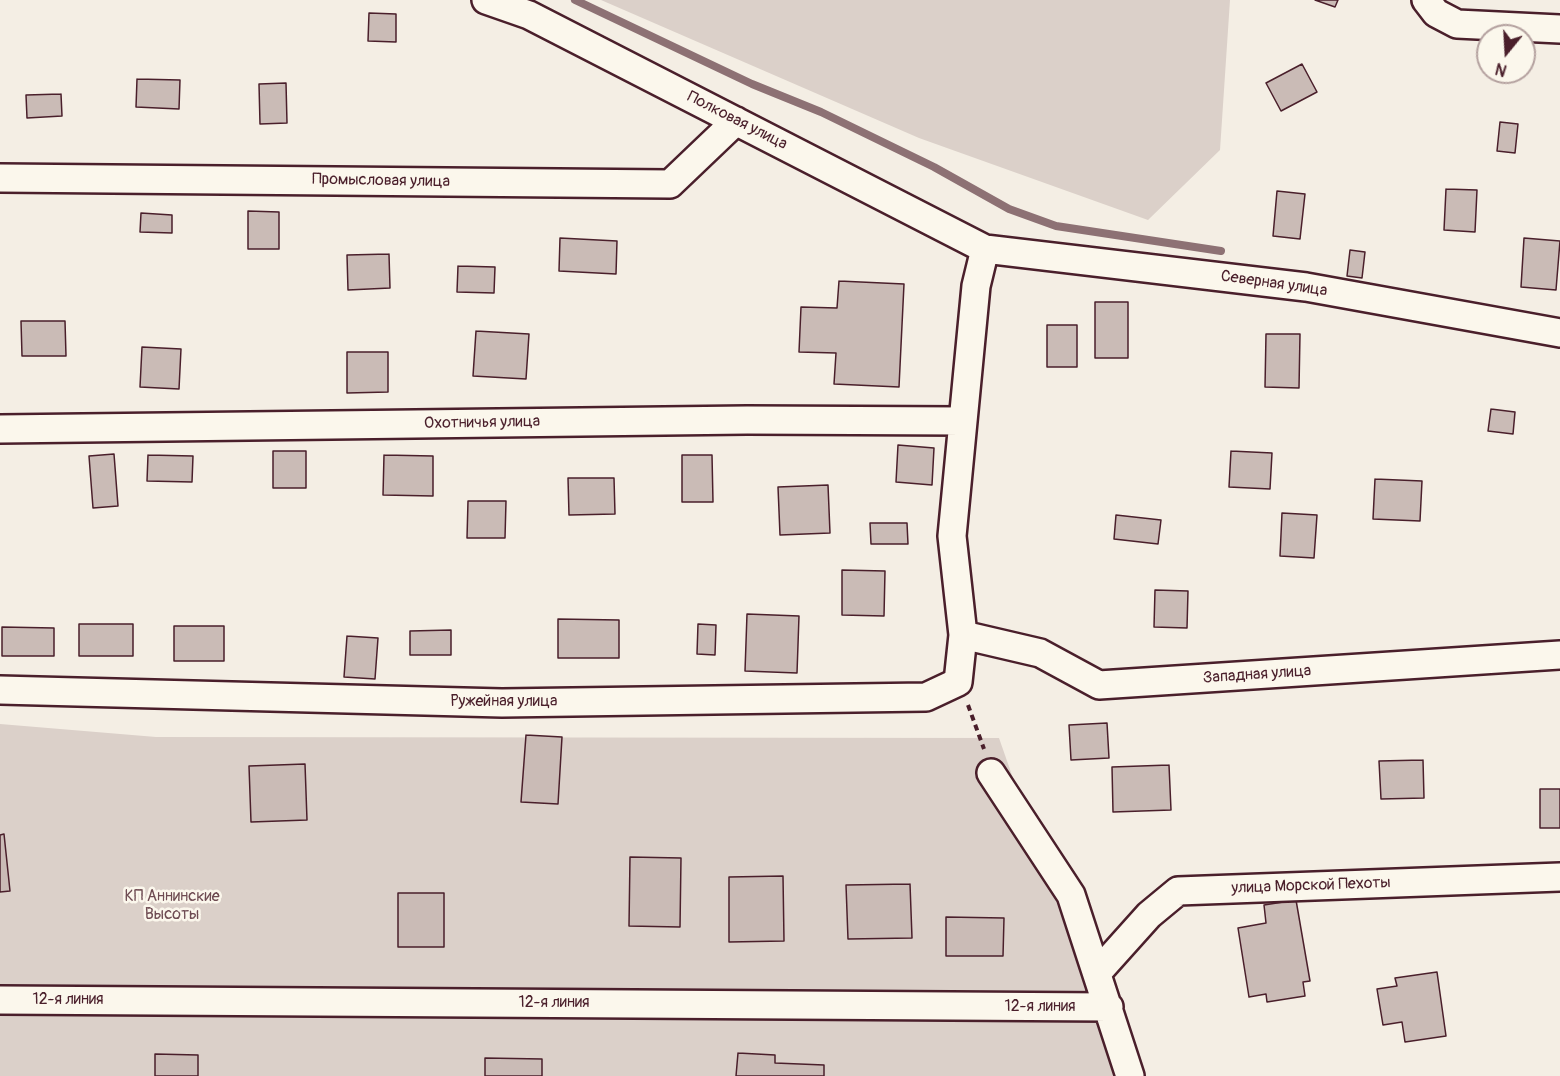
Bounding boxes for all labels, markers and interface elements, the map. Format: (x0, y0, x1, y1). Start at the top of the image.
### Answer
north arrow (1476, 24, 1536, 84)
text: N (1493, 58, 1509, 80)
street label: Полковая улица (684, 88, 790, 154)
street label: Промысловая улица (312, 170, 450, 192)
street label: Северная улица (1220, 267, 1328, 301)
street label: Охотничья улица (424, 412, 540, 434)
street label: Западная улица (1202, 662, 1312, 688)
street label: Ружейная улица (451, 692, 557, 712)
street label: улица Морской Пехоты (1231, 874, 1391, 898)
park label: КП Аннинские Высоты (124, 887, 220, 925)
street label: 12-я линия (32, 990, 104, 1010)
street label: 12-я линия (518, 993, 590, 1013)
street label: 12-я линия (1004, 997, 1076, 1017)

